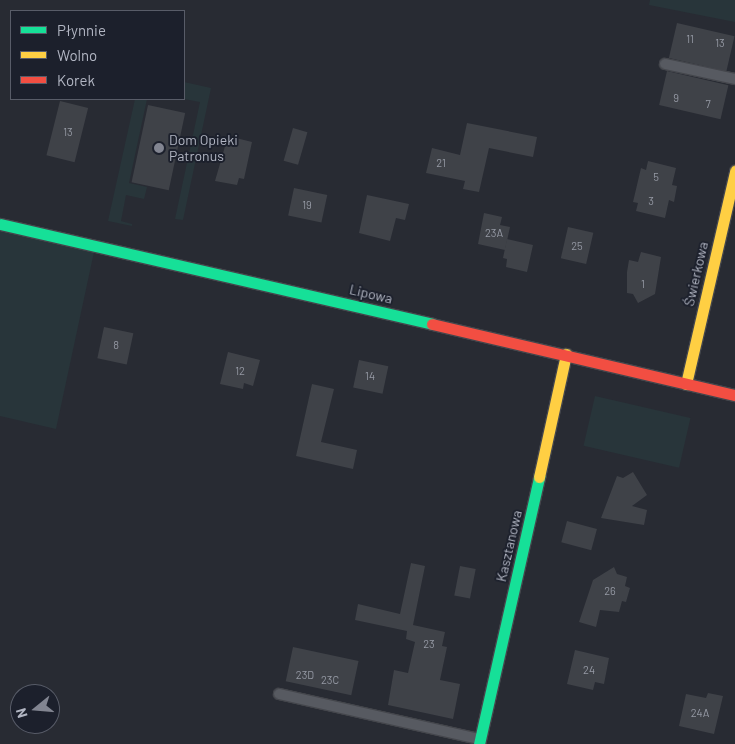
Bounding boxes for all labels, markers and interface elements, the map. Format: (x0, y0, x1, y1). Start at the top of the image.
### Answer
legend (10, 10, 185, 100)
text: Płynnie (57, 21, 106, 39)
house number: 11 (686, 32, 694, 46)
house number: 13 (715, 36, 725, 50)
text: Wolno (57, 46, 97, 64)
text: Korek (57, 71, 95, 89)
house number: 9 (673, 91, 679, 105)
house number: 7 (705, 97, 711, 111)
house number: 13 (63, 125, 73, 139)
place label: Dom Opieki Patronus (169, 132, 238, 164)
marker: Dom Opieki Patronus (153, 142, 165, 154)
house number: 21 (436, 156, 446, 170)
house number: 5 (653, 170, 659, 184)
house number: 3 (648, 194, 654, 208)
house number: 19 (302, 198, 312, 212)
house number: 23A (485, 226, 503, 240)
house number: 25 (571, 239, 583, 253)
street label: Świerkowa (680, 240, 712, 308)
house number: 1 (641, 277, 645, 291)
street label: Lipowa (348, 281, 394, 307)
house number: 8 (113, 338, 119, 352)
house number: 12 (235, 364, 245, 378)
house number: 14 (365, 369, 375, 383)
street label: Kasztanowa (493, 509, 525, 583)
house number: 26 (604, 584, 616, 598)
house number: 23 (423, 637, 435, 651)
house number: 24 (583, 663, 595, 677)
house number: 23D (296, 668, 314, 682)
house number: 23C (321, 673, 339, 687)
north arrow (10, 684, 60, 734)
text: N (12, 706, 31, 720)
house number: 24A (691, 706, 709, 720)

